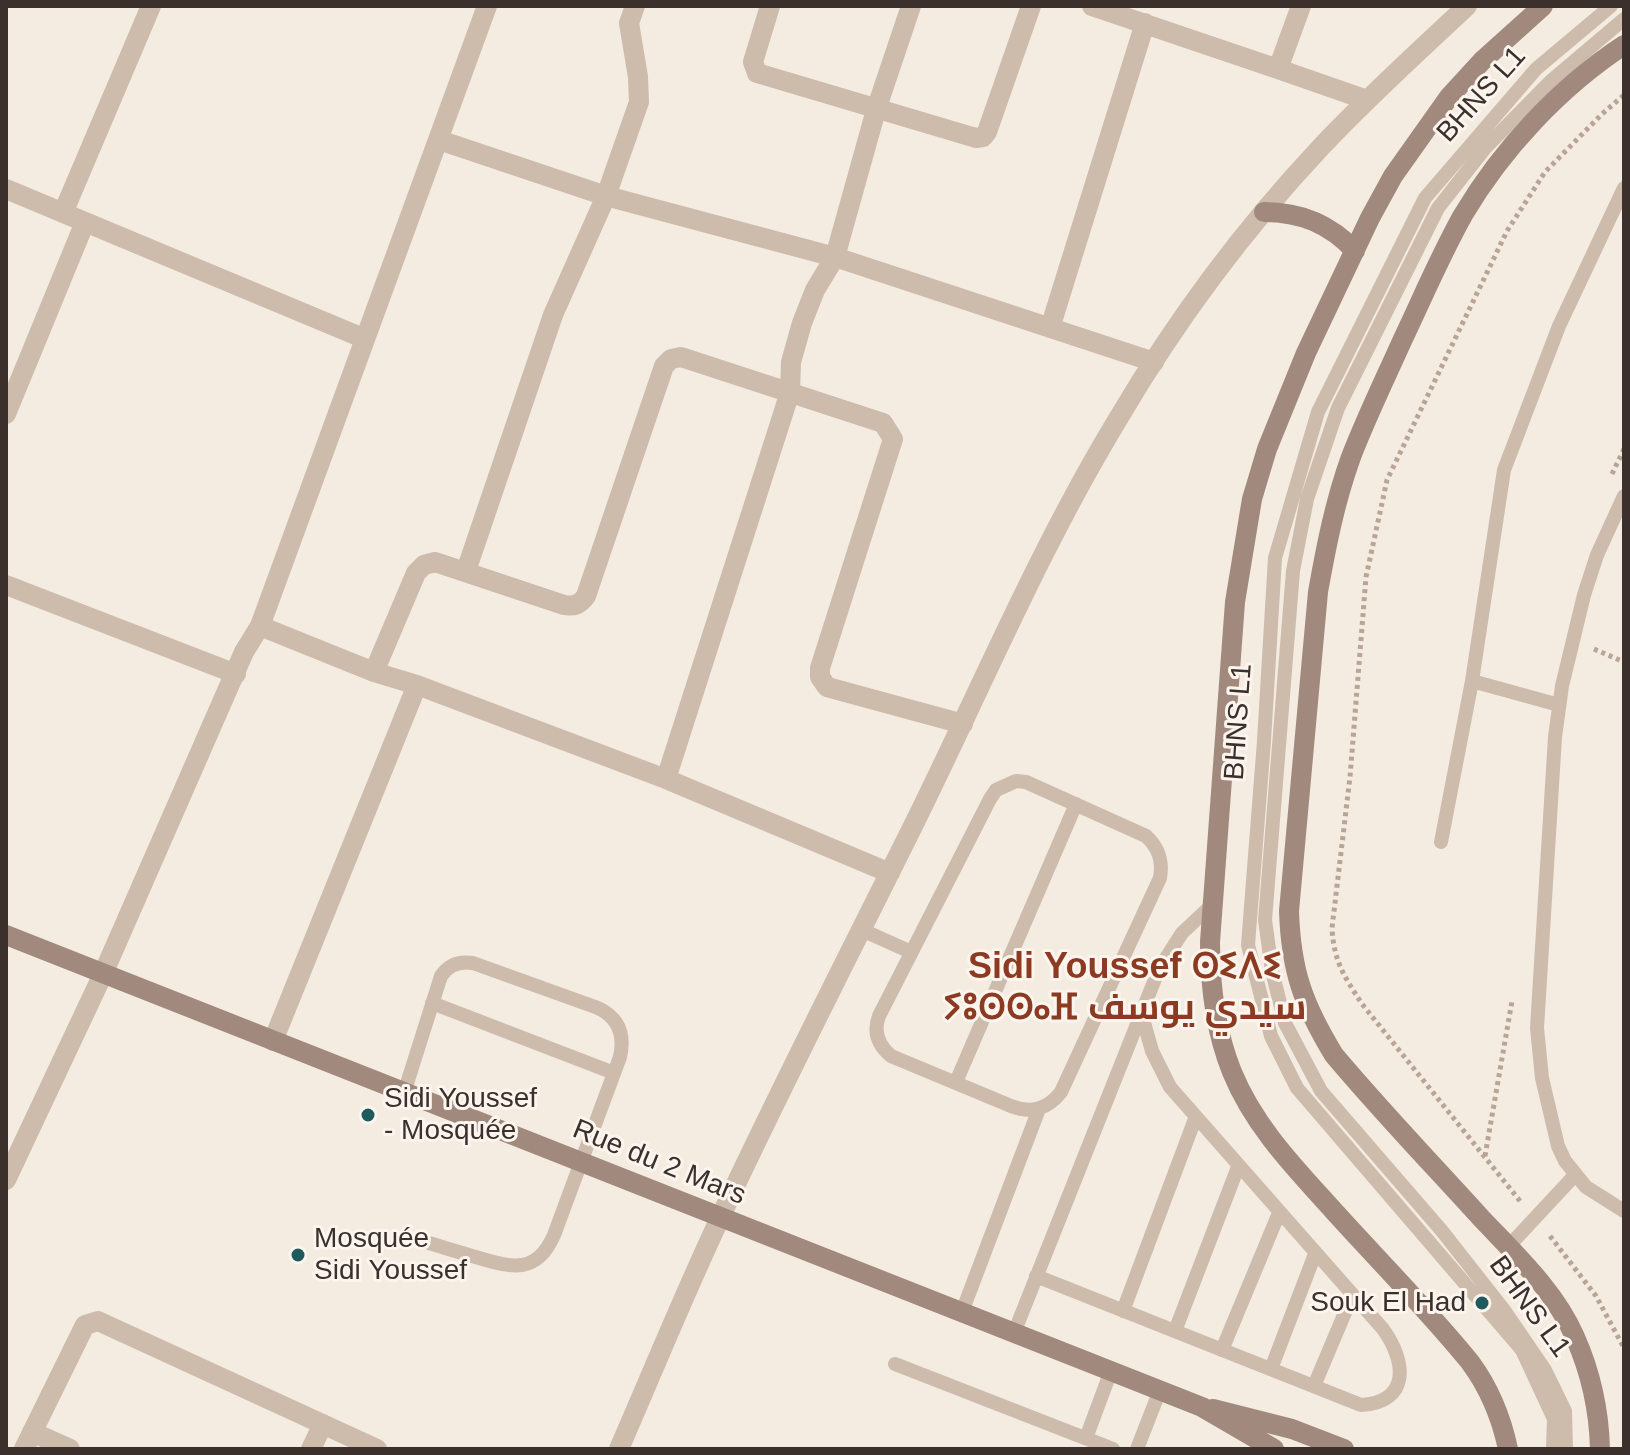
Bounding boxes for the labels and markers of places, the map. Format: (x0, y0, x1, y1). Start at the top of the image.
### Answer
place label: Sidi Youssef - Mosquée (384, 1082, 537, 1148)
marker: Sidi Youssef - Mosquée (359, 1106, 377, 1124)
place label: Mosquée Sidi Youssef (314, 1222, 467, 1288)
marker: Mosquée Sidi Youssef (289, 1246, 307, 1264)
place label: Souk El Had (1310, 1286, 1466, 1320)
marker: Souk El Had (1473, 1294, 1491, 1312)

